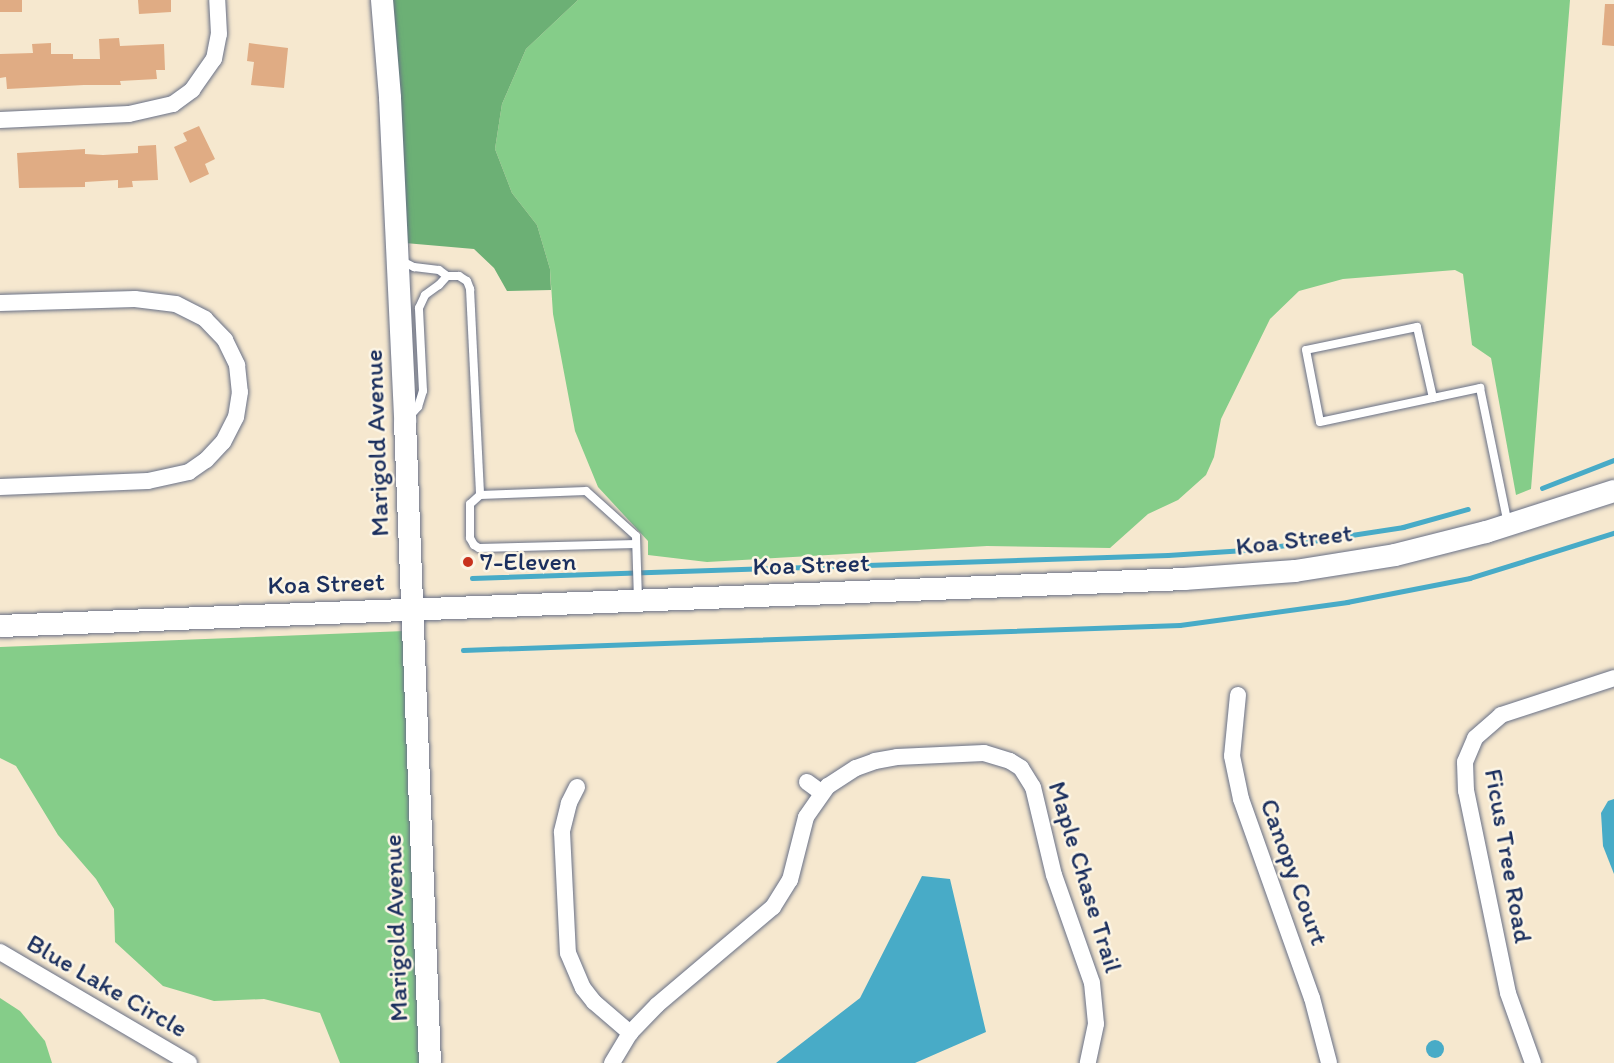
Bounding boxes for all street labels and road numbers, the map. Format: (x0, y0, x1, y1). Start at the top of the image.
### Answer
street label: Marigold Avenue (358, 349, 396, 537)
street label: Koa Street (1234, 517, 1354, 563)
street label: Koa Street (752, 547, 870, 583)
street label: Koa Street (267, 566, 385, 602)
street label: Ficus Tree Road (1478, 768, 1538, 944)
street label: Maple Chase Trail (1041, 778, 1129, 976)
street label: Canopy Court (1253, 795, 1335, 949)
street label: Marigold Avenue (377, 834, 415, 1022)
street label: Blue Lake Circle (21, 927, 193, 1045)

